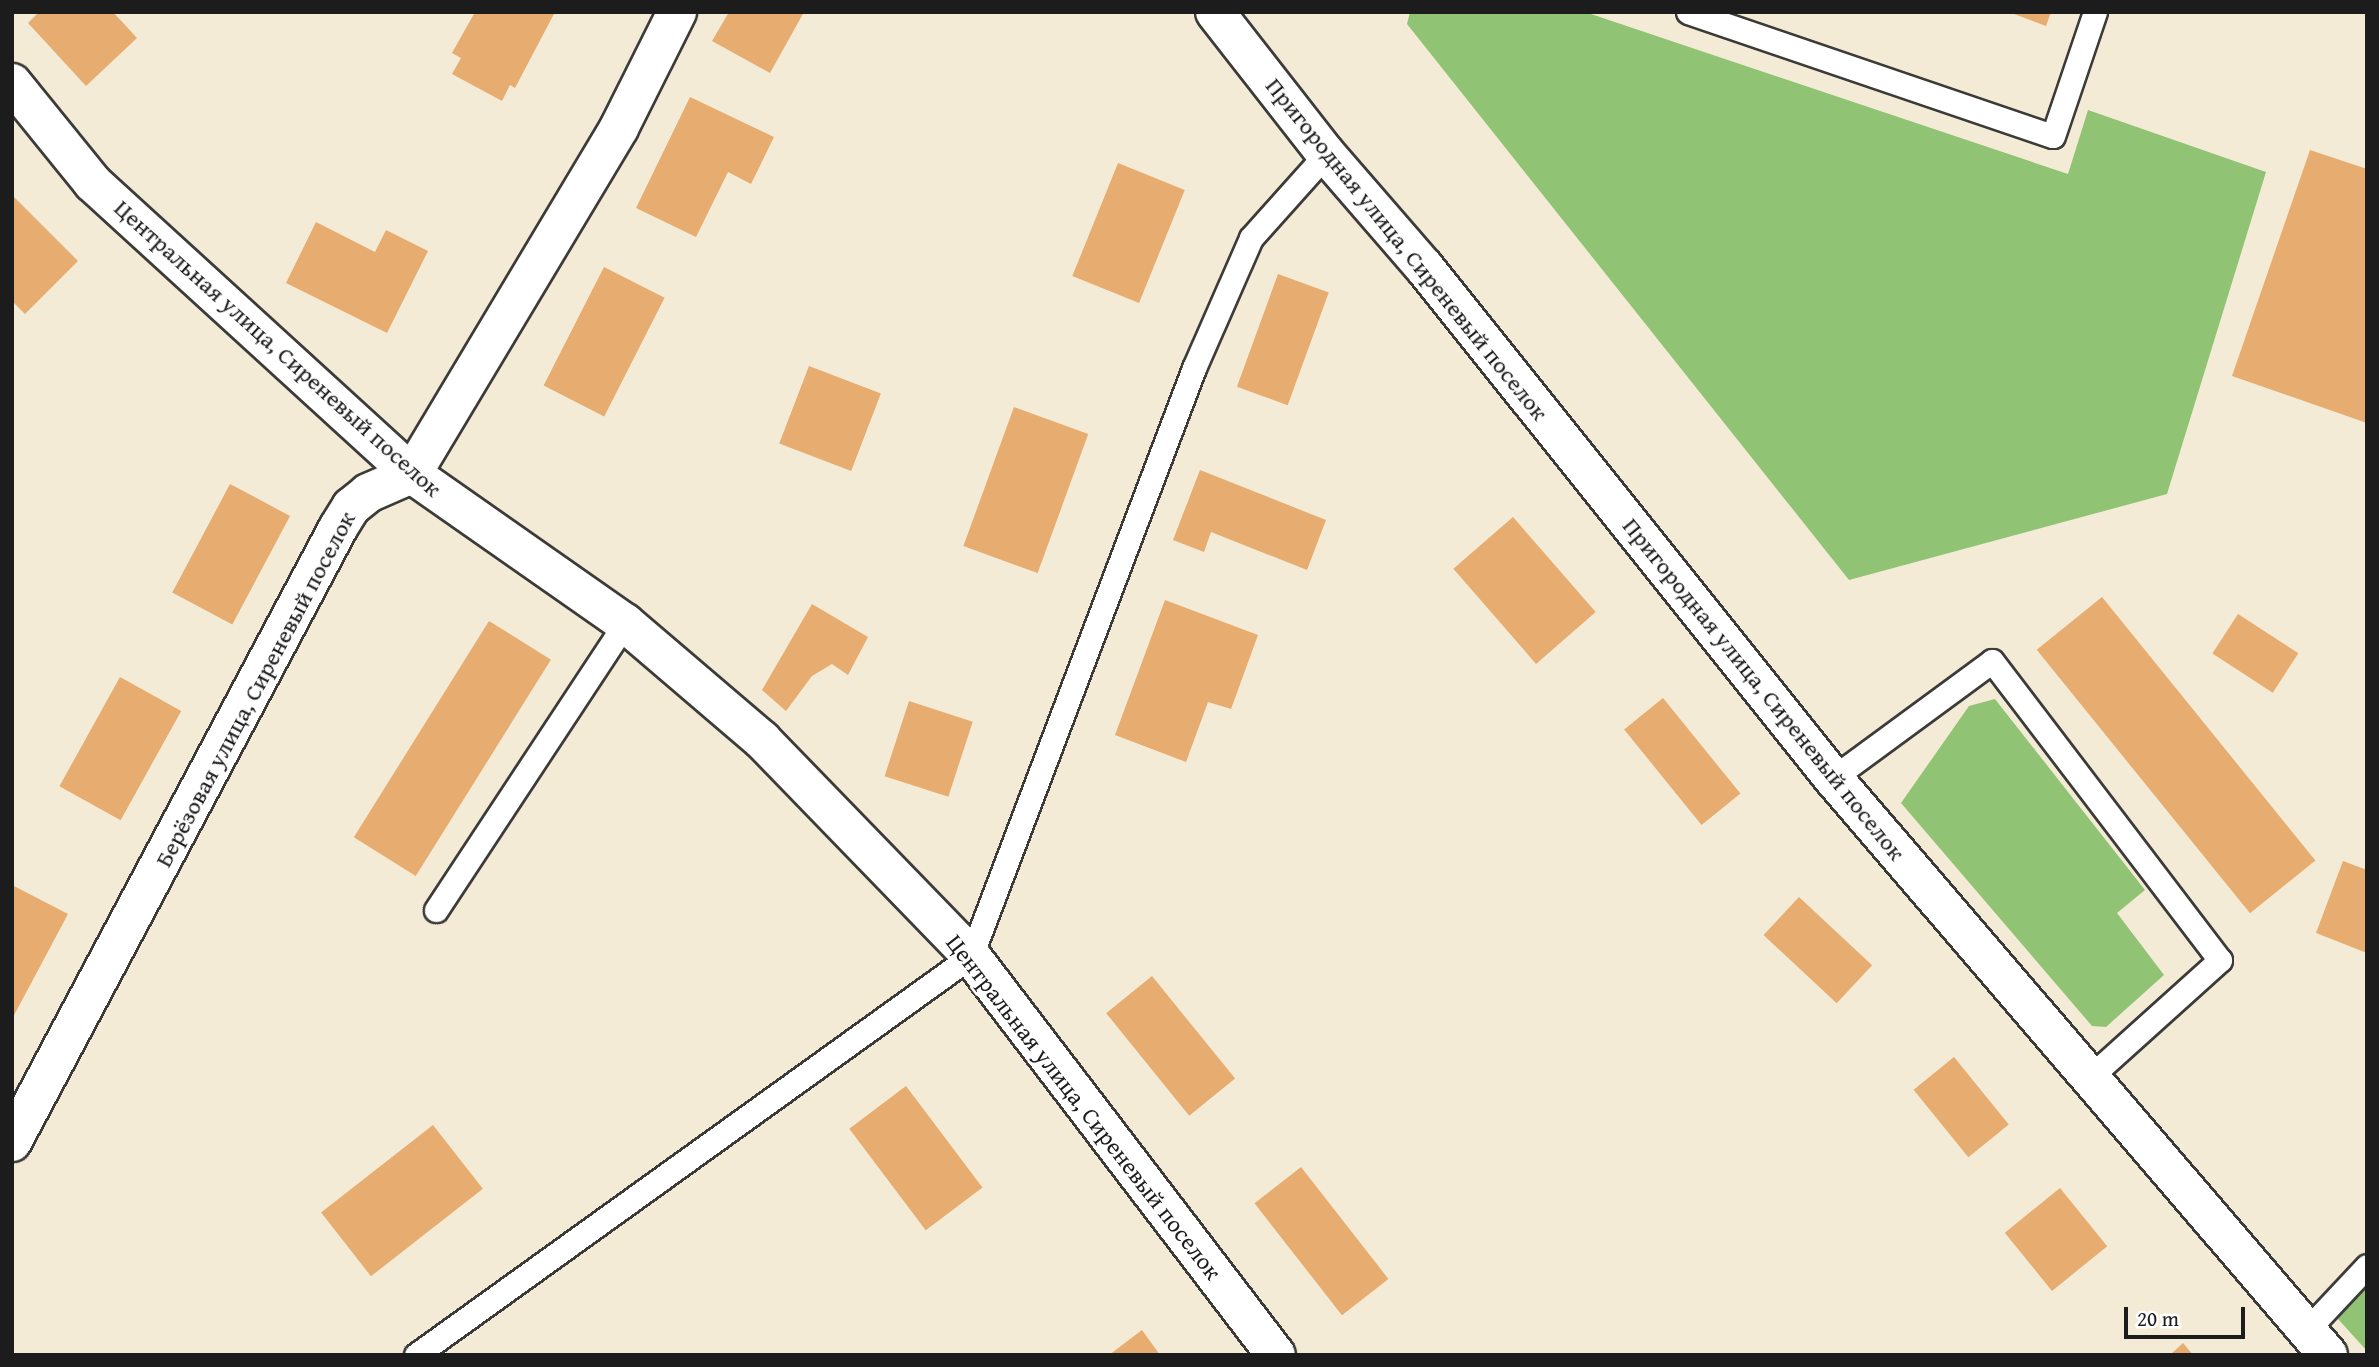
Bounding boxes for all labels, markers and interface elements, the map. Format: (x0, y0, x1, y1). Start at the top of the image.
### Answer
street label: Пригородная улица, Сиреневый поселок (1260, 72, 1554, 426)
street label: Центральная улица, Сиреневый поселок (108, 193, 448, 503)
street label: Берёзовая улица, Сиреневый поселок (149, 506, 361, 872)
street label: Пригородная улица, Сиреневый поселок (1617, 512, 1911, 866)
street label: Центральная улица, Сиреневый поселок (940, 929, 1228, 1285)
scale bar (2127, 1294, 2248, 1338)
text: 20 m (2137, 1303, 2179, 1334)

